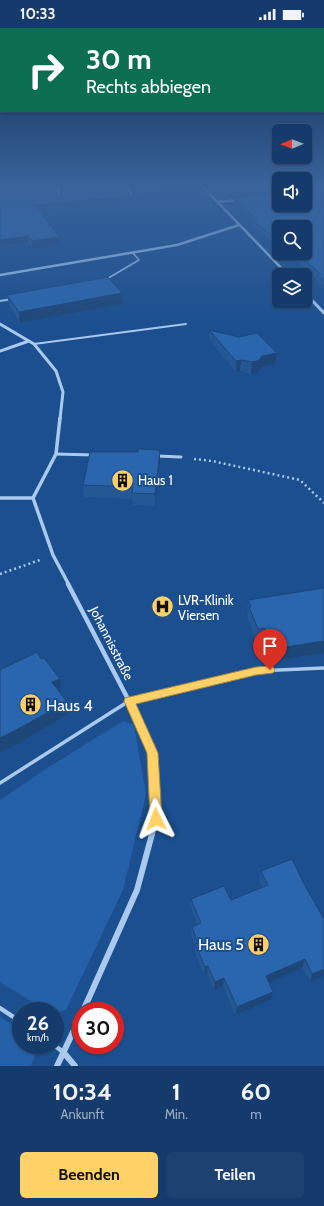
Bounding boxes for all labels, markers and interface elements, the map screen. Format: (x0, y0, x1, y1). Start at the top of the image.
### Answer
text: 10:33 (20, 5, 56, 23)
text: 30 m (86, 42, 152, 76)
icon: right (20, 44, 72, 96)
text: Rechts abbiegen (86, 76, 211, 98)
north arrow (272, 124, 312, 164)
map controls (272, 124, 312, 308)
button: sound (272, 172, 312, 212)
button: search (272, 220, 312, 260)
button: layers (272, 268, 312, 308)
building icon: Haus 1 (109, 467, 135, 493)
place label: Haus 1 (138, 472, 173, 488)
place label: LVR-Klinik Viersen (178, 592, 234, 623)
hospital icon: LVR-Klinik Viersen (149, 594, 175, 620)
street label: Johannisstraße (86, 603, 138, 683)
pin (253, 629, 287, 670)
icon: arrive (259, 635, 281, 657)
building icon: Haus 4 (18, 692, 44, 718)
place label: Haus 4 (46, 696, 93, 715)
position arrow (135, 798, 177, 840)
building icon: Haus 5 (246, 931, 272, 957)
place label: Haus 5 (198, 935, 244, 954)
speed limit sign: 30 (72, 1002, 124, 1054)
text: 26 (27, 1011, 49, 1035)
text: km/h (27, 1031, 49, 1044)
text: 10:34 (53, 1077, 112, 1106)
text: 1 (172, 1077, 181, 1106)
text: 60 (241, 1077, 271, 1106)
text: Ankunft (60, 1106, 104, 1122)
text: Min. (165, 1106, 188, 1122)
text: m (250, 1106, 262, 1122)
button: Beenden (20, 1152, 158, 1198)
button: Teilen (166, 1152, 304, 1198)

